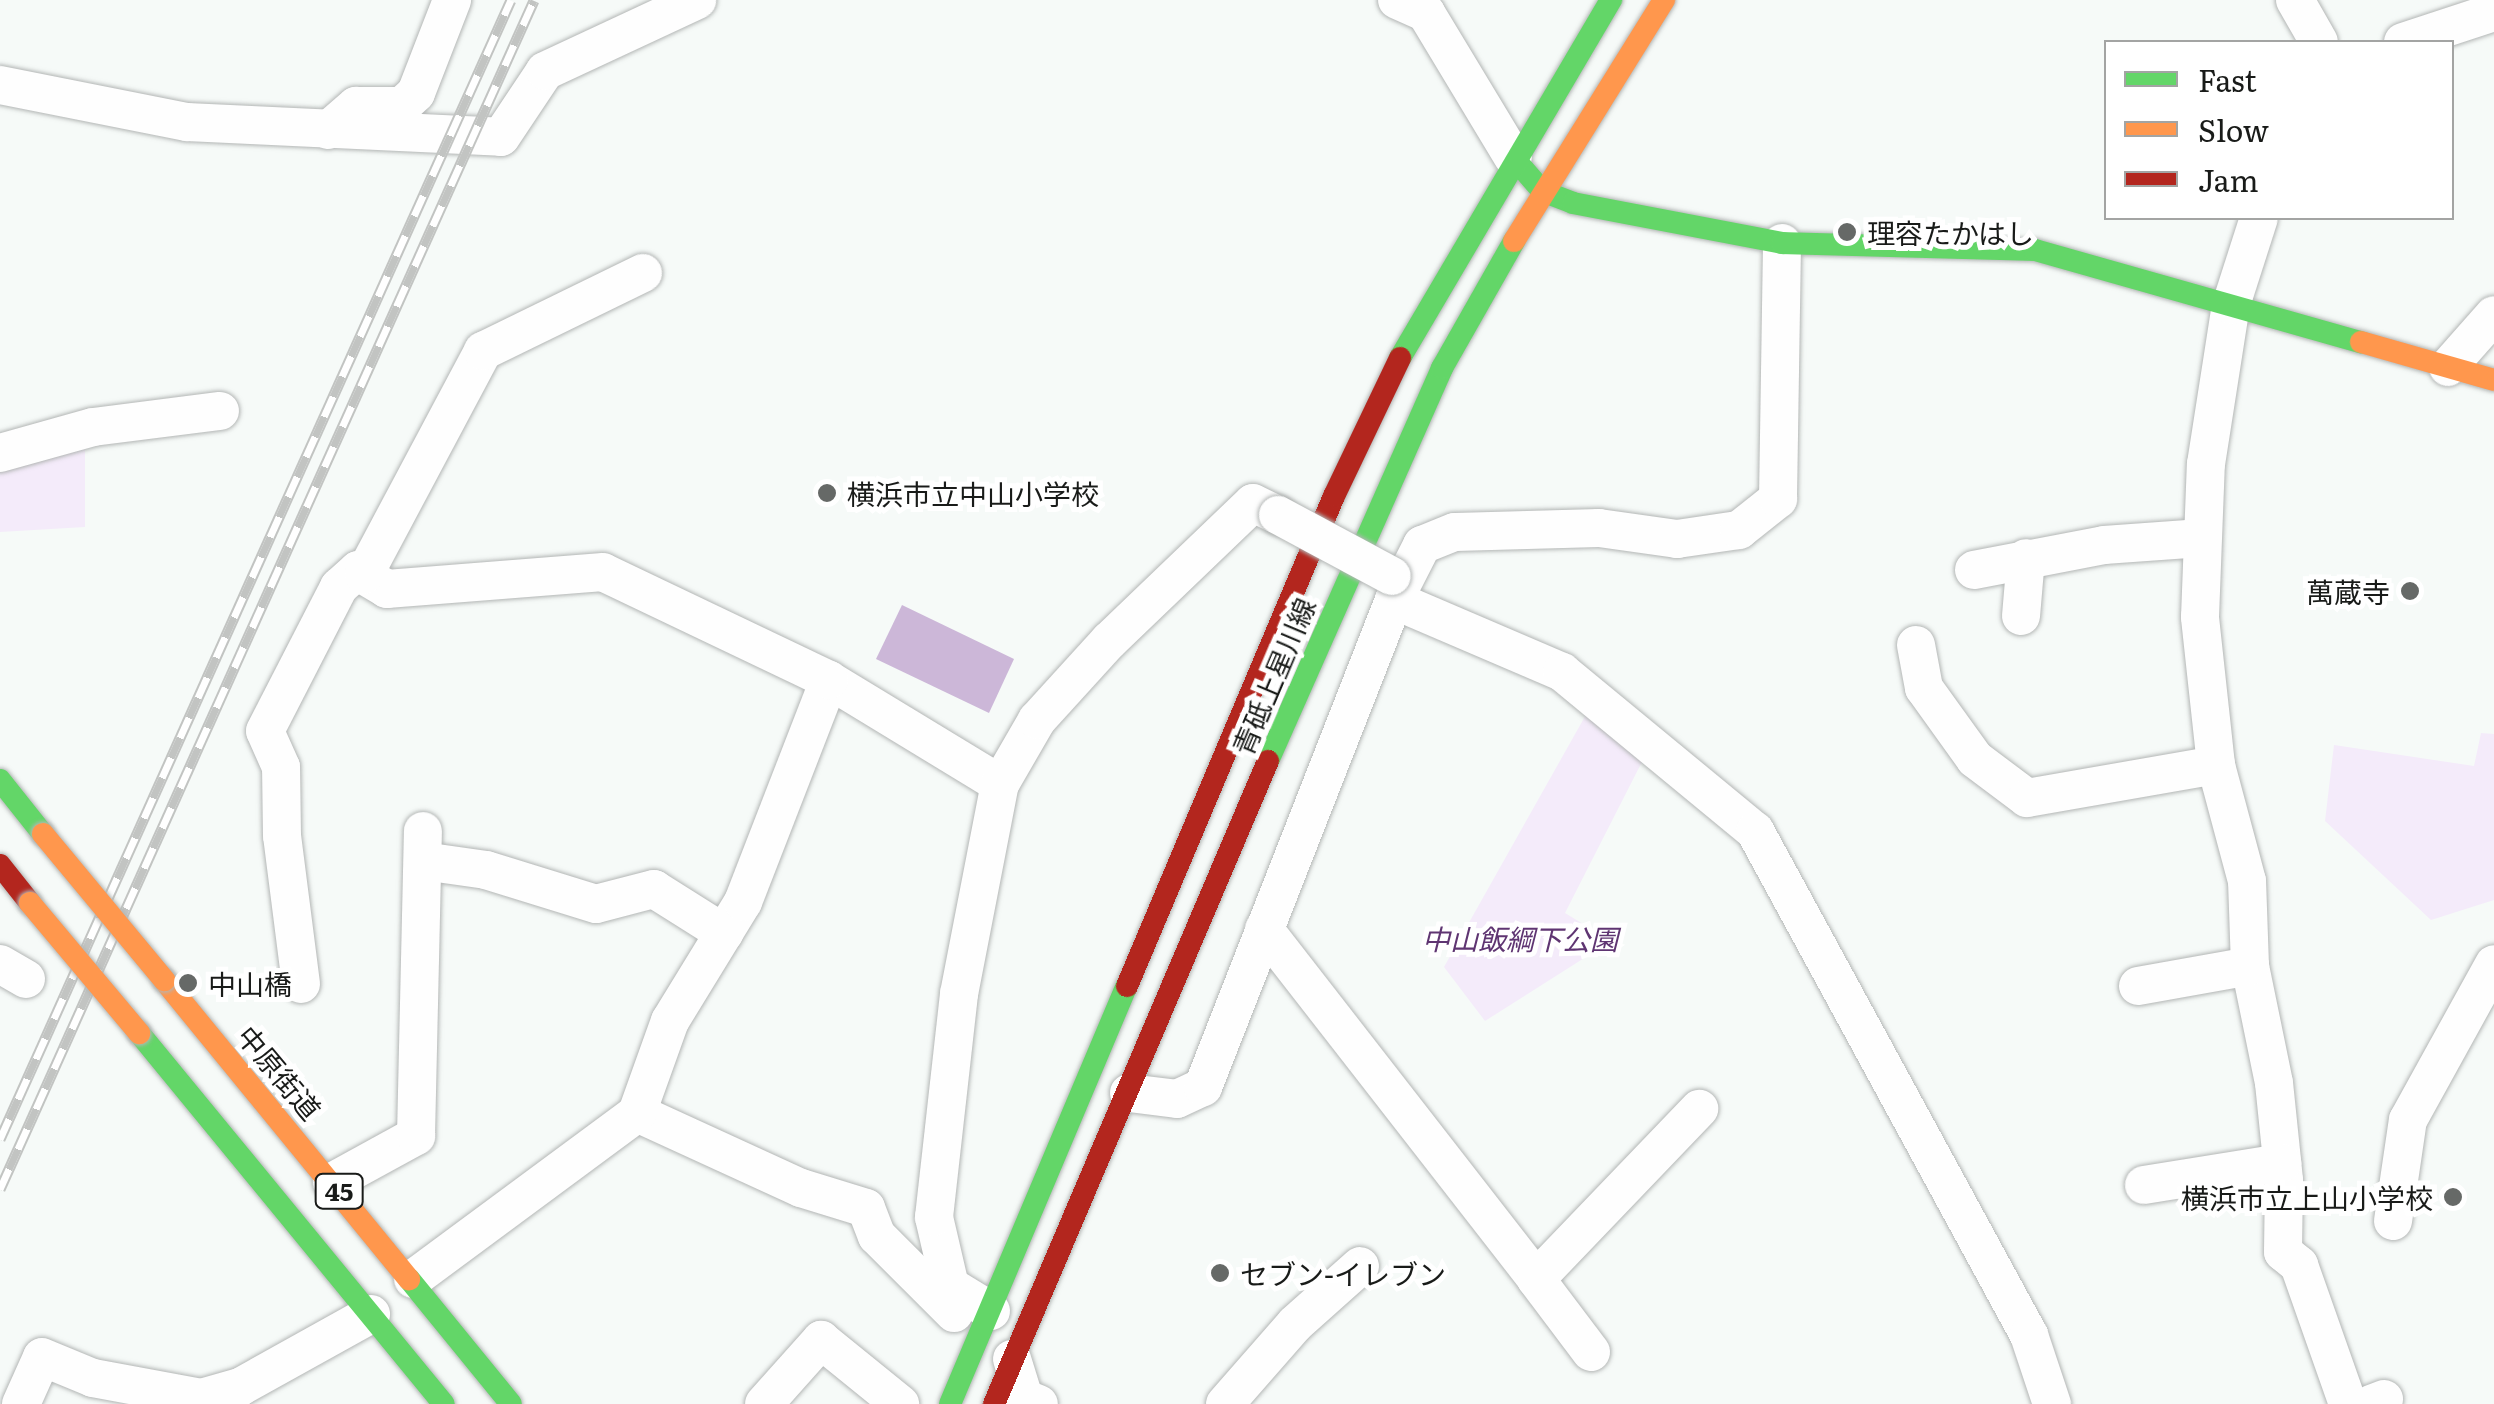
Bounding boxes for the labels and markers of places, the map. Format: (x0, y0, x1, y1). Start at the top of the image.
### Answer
place label: 理容たかはし (1867, 215, 2035, 249)
marker: 理容たかはし (1836, 221, 1858, 243)
place label: 横浜市立中山小学校 (847, 476, 1099, 510)
marker: 横浜市立中山小学校 (816, 482, 838, 504)
place label: 萬蔵寺 (2306, 574, 2390, 608)
marker: 萬蔵寺 (2399, 580, 2421, 602)
place label: 中山橋 (208, 966, 292, 1000)
marker: 中山橋 (177, 972, 199, 994)
place label: 横浜市立上山小学校 (2181, 1180, 2433, 1214)
marker: 横浜市立上山小学校 (2442, 1186, 2464, 1208)
place label: セブン-イレブン (1240, 1256, 1446, 1290)
marker: セブン-イレブン (1209, 1262, 1231, 1284)

